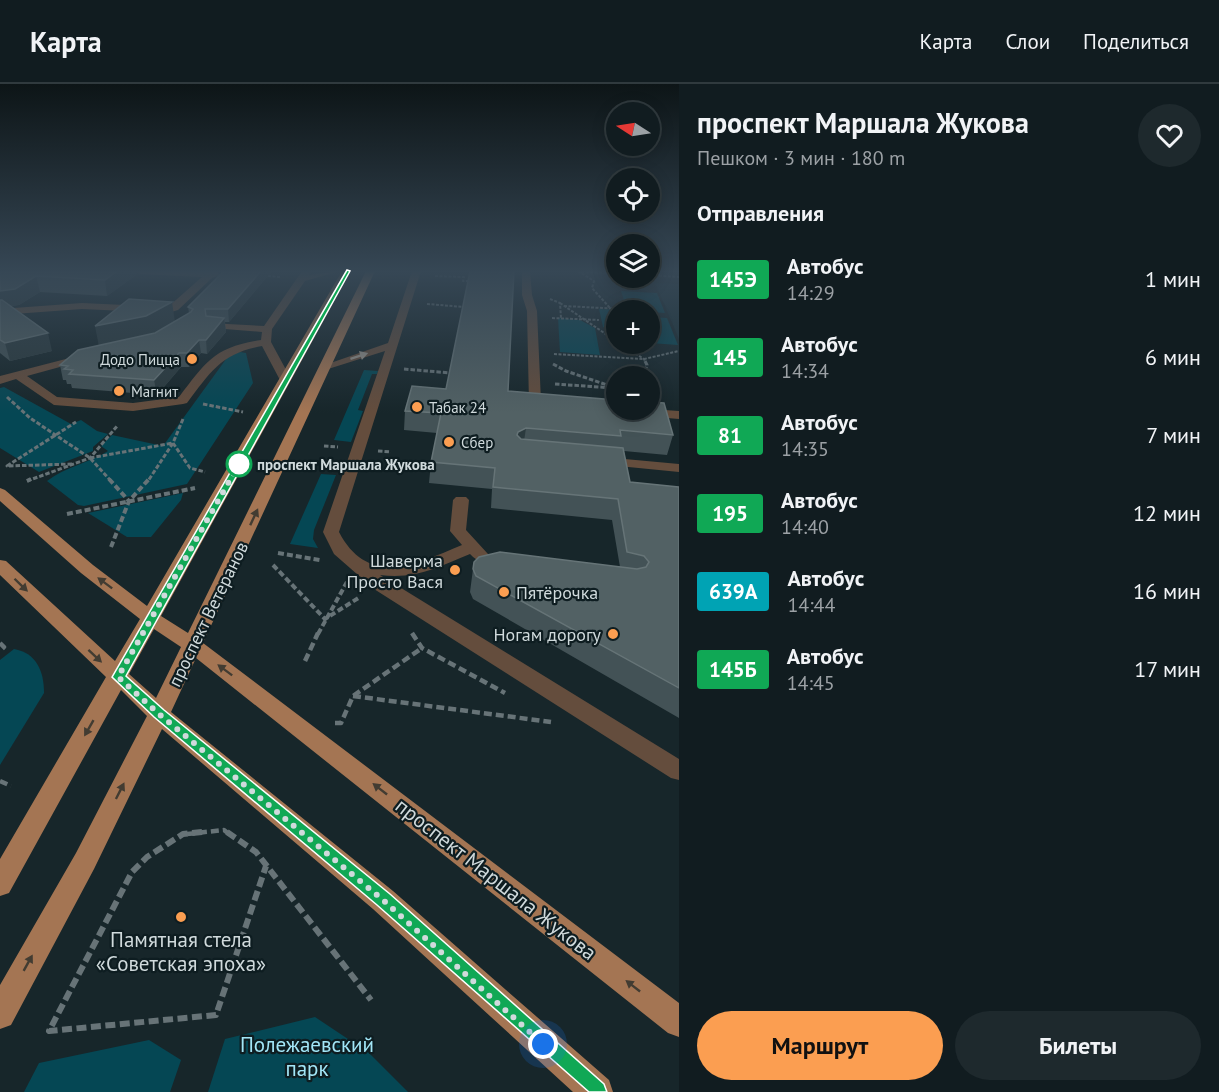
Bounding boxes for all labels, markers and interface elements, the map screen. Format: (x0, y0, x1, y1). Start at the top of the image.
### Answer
text: Карта (30, 23, 102, 60)
text: Карта (919, 28, 972, 55)
text: Слои (1005, 28, 1050, 55)
text: Поделиться (1083, 28, 1189, 55)
north arrow (606, 102, 660, 156)
map controls (606, 102, 660, 420)
text: проспект Маршала Жукова (697, 104, 1029, 141)
button: heart (1138, 104, 1201, 167)
text: Пешком · 3 мин · 180 m (697, 145, 905, 171)
button: locate (606, 168, 660, 222)
text: Отправления (697, 199, 824, 227)
button: layers (606, 234, 660, 288)
text: Автобус (787, 252, 864, 280)
text: 1 мин (1145, 265, 1201, 293)
text: 145Э (709, 266, 757, 293)
text: 14:29 (787, 280, 835, 306)
button: + (606, 300, 660, 354)
text: Автобус (781, 330, 858, 358)
text: 6 мин (1145, 343, 1201, 371)
text: 145 (712, 344, 748, 371)
place label: Додо Пицца (100, 350, 180, 369)
one-way arrow (350, 351, 368, 361)
marker: Додо Пицца (185, 352, 199, 366)
text: 14:34 (781, 358, 829, 384)
button: − (606, 366, 660, 420)
place label: Магнит (131, 382, 178, 401)
marker: Магнит (112, 384, 126, 398)
place label: Табак 24 (429, 398, 486, 417)
marker: Табак 24 (410, 400, 424, 414)
text: Автобус (781, 408, 858, 436)
text: 7 мин (1146, 421, 1201, 449)
text: 81 (718, 422, 742, 449)
place label: Сбер (461, 433, 493, 452)
marker: Сбер (442, 435, 456, 449)
text: 14:35 (781, 436, 829, 462)
marker: проспект Маршала Жукова (226, 451, 252, 477)
place label: проспект Маршала Жукова (257, 455, 435, 474)
text: Автобус (781, 486, 858, 514)
text: 12 мин (1133, 499, 1201, 527)
text: 195 (712, 500, 748, 527)
one-way arrow (250, 508, 259, 525)
text: 14:40 (781, 514, 829, 540)
street label: проспект Ветеранов (163, 538, 253, 690)
place label: Шаверма Просто Вася (346, 549, 443, 593)
marker: Шаверма Просто Вася (448, 563, 462, 577)
text: Автобус (787, 564, 864, 592)
one-way arrow (97, 577, 112, 589)
text: 16 мин (1133, 577, 1201, 605)
one-way arrow (14, 578, 29, 592)
text: 639А (709, 578, 757, 605)
place label: Пятёрочка (516, 581, 598, 604)
marker: Пятёрочка (497, 585, 511, 599)
text: 14:44 (787, 592, 835, 618)
place label: Ногам дорогу (493, 623, 602, 646)
marker: Ногам дорогу (606, 627, 620, 641)
text: Автобус (787, 642, 863, 670)
one-way arrow (88, 648, 102, 662)
text: 17 мин (1134, 655, 1201, 683)
text: 145Б (709, 656, 757, 683)
one-way arrow (218, 664, 234, 676)
text: 14:45 (787, 670, 835, 696)
one-way arrow (84, 720, 95, 736)
one-way arrow (115, 782, 125, 799)
one-way arrow (372, 782, 388, 795)
street label: проспект Маршала Жукова (390, 792, 602, 966)
marker: Памятная стела «Советская эпоха» (174, 910, 188, 924)
place label: Памятная стела «Советская эпоха» (96, 926, 266, 977)
one-way arrow (23, 954, 33, 971)
one-way arrow (625, 980, 641, 993)
button: Маршрут (697, 1011, 943, 1080)
button: Билеты (955, 1011, 1201, 1080)
your location (528, 1029, 558, 1059)
park label: Полежаевский парк (240, 1031, 374, 1082)

